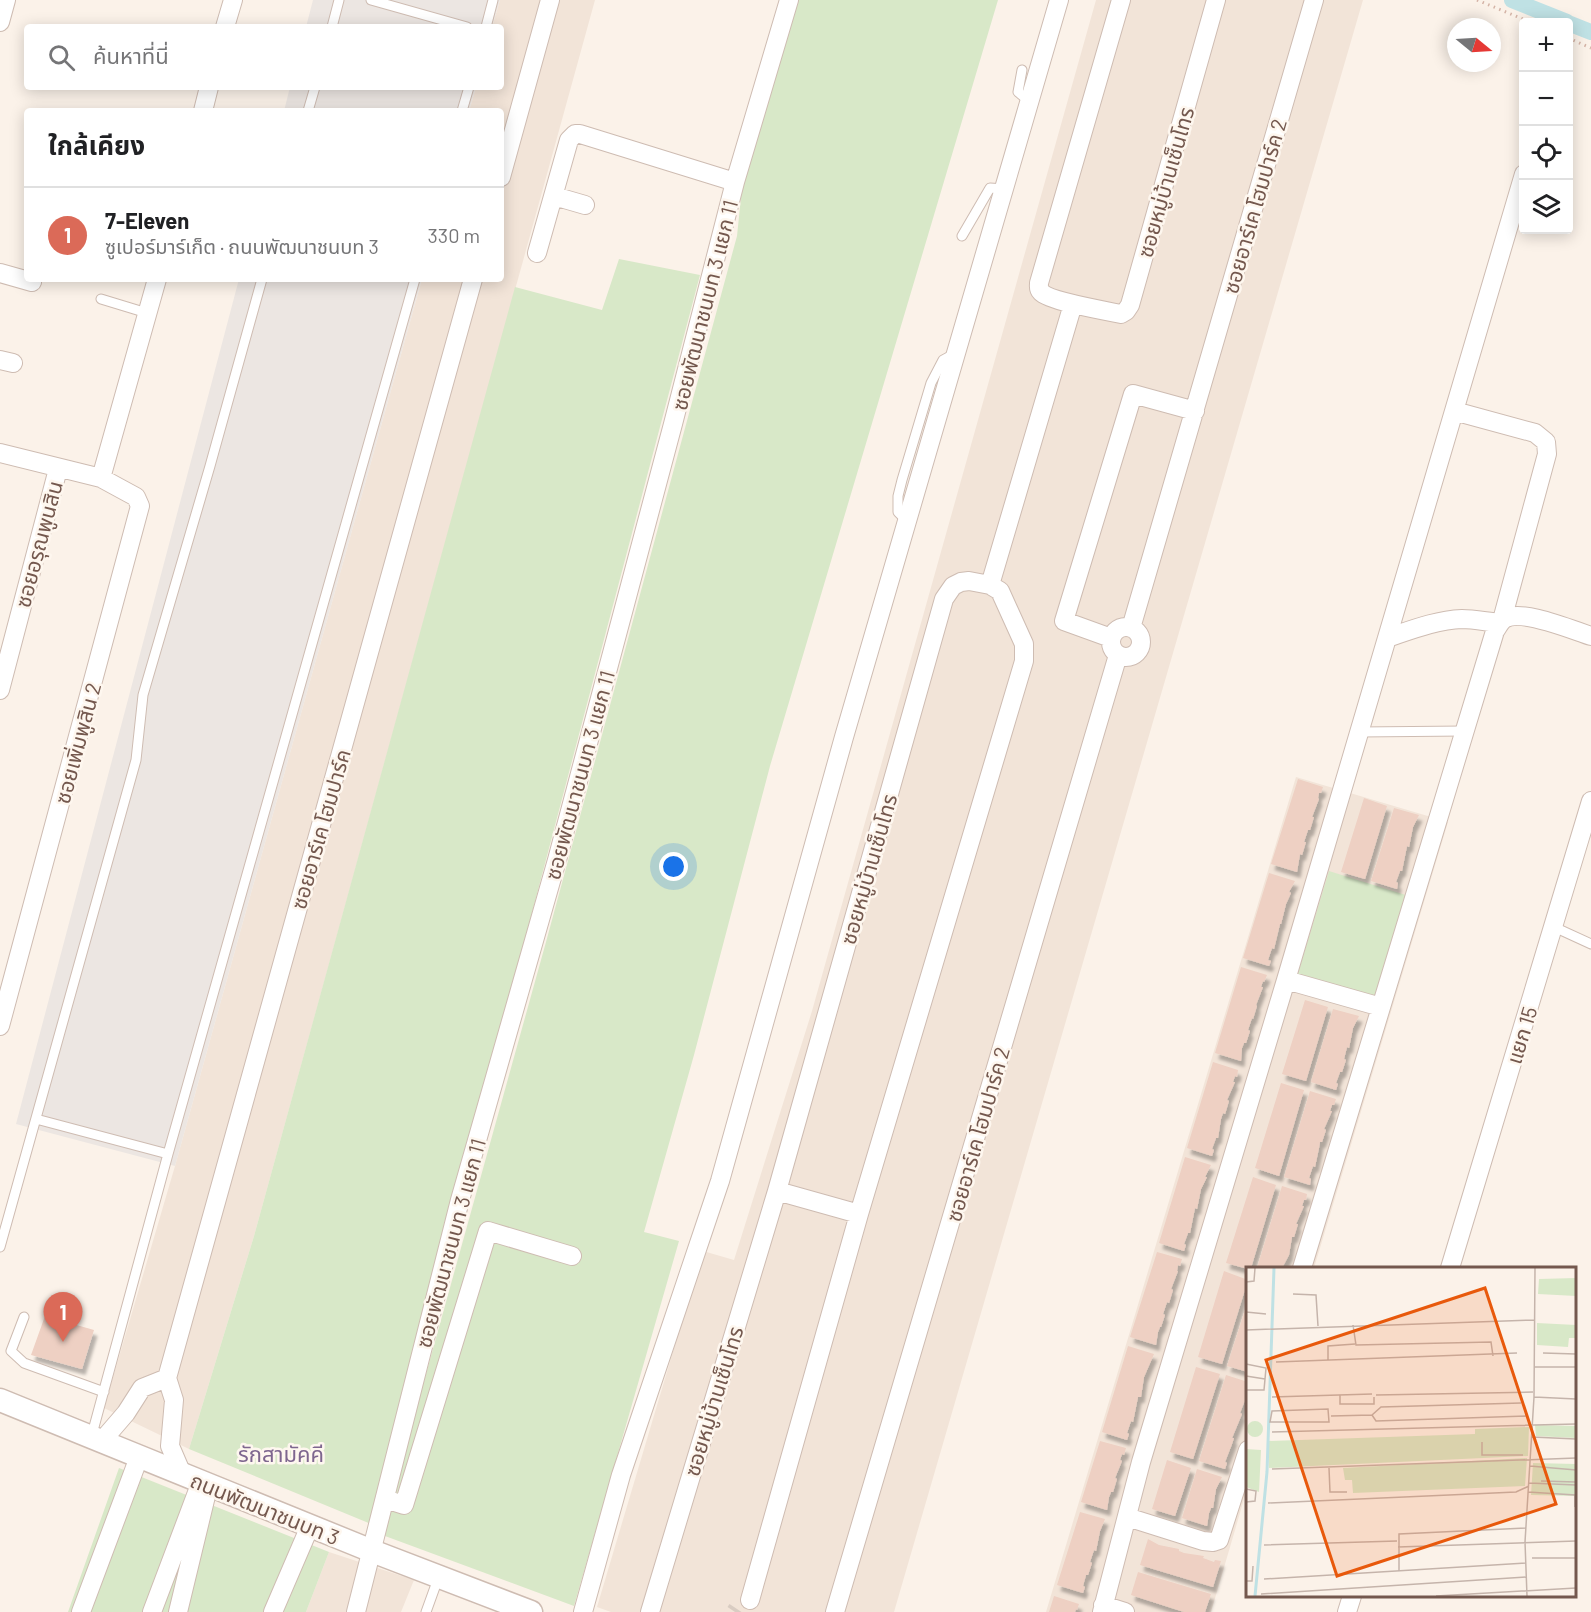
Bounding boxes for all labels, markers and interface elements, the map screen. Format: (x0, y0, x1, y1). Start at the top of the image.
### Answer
north arrow (1447, 18, 1501, 72)
map controls (1519, 18, 1573, 234)
button: + (1519, 18, 1573, 72)
search box (24, 24, 504, 90)
icon: search (45, 41, 78, 74)
text: ค้นหาที่นี่ (93, 42, 169, 68)
button: − (1519, 72, 1573, 126)
street label: ซอยหมู่บ้านเซ็นโทร (1132, 104, 1200, 261)
street label: ซอยอาร์เค โฮมปาร์ค 2 (1217, 116, 1291, 296)
button: locate (1519, 126, 1573, 180)
text: ใกล้เคียง (48, 129, 145, 160)
button: layers (1519, 180, 1573, 234)
street label: ซอยพัฒนาชนบท 3 แยก 11 (666, 197, 742, 413)
text: 7-Eleven (105, 207, 189, 233)
text: 1 (64, 223, 71, 247)
text: 330 m (428, 223, 480, 247)
text: ซูเปอร์มาร์เก็ต · ถนนพัฒนาชนบท 3 (105, 234, 379, 258)
street label: ซอยอรุณพูนสิน (9, 478, 69, 611)
street label: ซอยพัฒนาชนบท 3 แยก 11 (539, 668, 619, 882)
street label: ซอยเพิ่มพูสิน 2 (49, 680, 107, 807)
street label: ซอยอาร์เค โฮมปาร์ค (285, 746, 355, 912)
street label: ซอยหมู่บ้านเซ็นโทร (835, 791, 903, 948)
your location (659, 852, 688, 881)
street label: แยก 15 (1500, 1003, 1542, 1067)
street label: ซอยอาร์เค โฮมปาร์ค 2 (940, 1044, 1014, 1224)
street label: ซอยพัฒนาชนบท 3 แยก 11 (410, 1136, 490, 1350)
inset map (1246, 1267, 1576, 1597)
pin: 1 (44, 1292, 82, 1342)
street label: ซอยหมู่บ้านเซ็นโทร (678, 1323, 750, 1480)
district label: รักสามัคคี (238, 1440, 324, 1466)
street label: ถนนพัฒนาชนบท 3 (187, 1467, 343, 1549)

